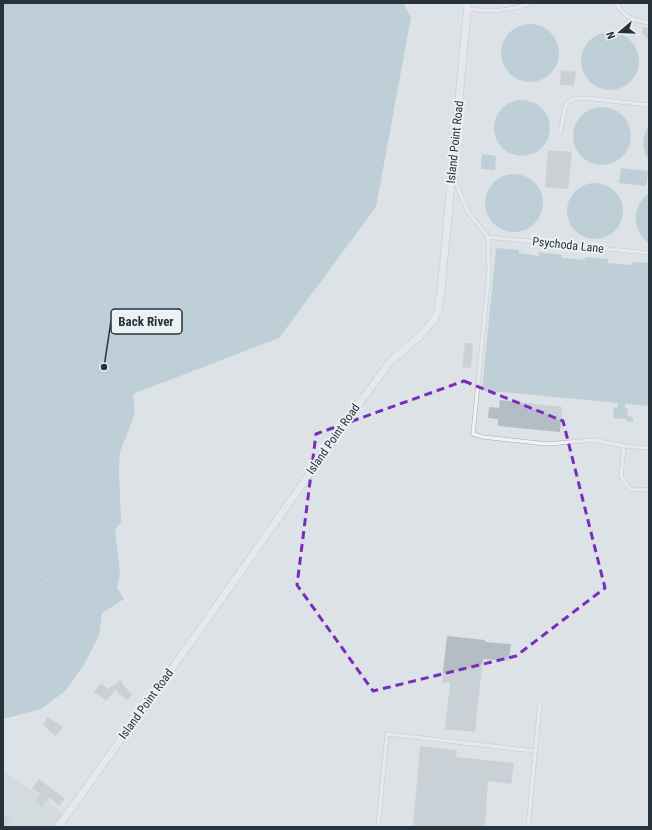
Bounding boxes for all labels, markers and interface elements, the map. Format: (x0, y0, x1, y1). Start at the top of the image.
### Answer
north arrow (600, 12, 640, 52)
text: N (604, 30, 618, 40)
street label: Island Point Road (444, 100, 466, 184)
street label: Psychoda Lane (532, 234, 605, 256)
callout: Back River (111, 309, 182, 334)
text: Back River (118, 314, 174, 329)
street label: Island Point Road (303, 401, 363, 477)
street label: Island Point Road (116, 666, 176, 742)

